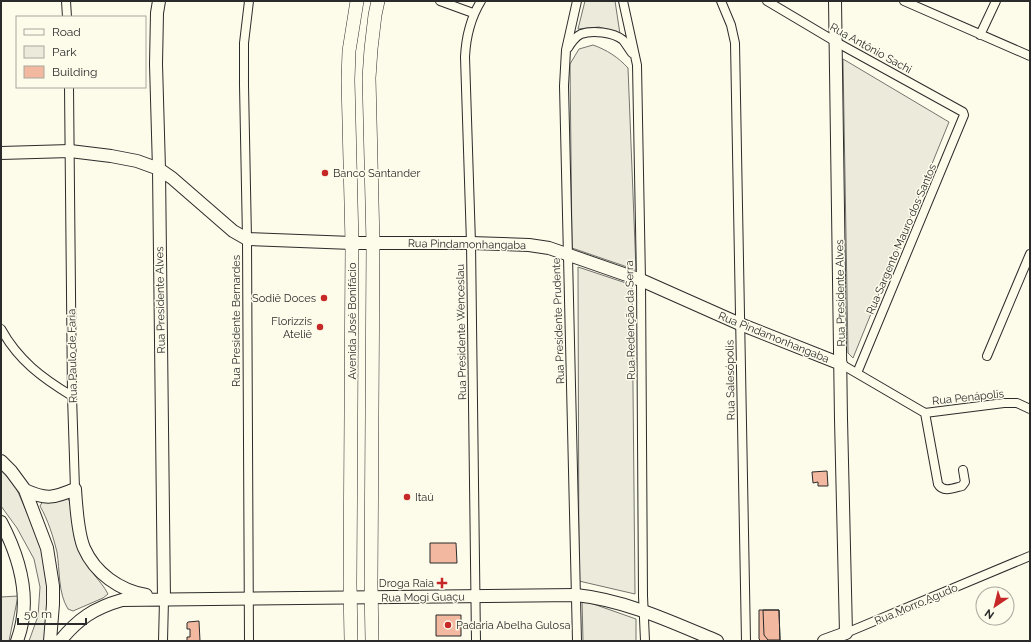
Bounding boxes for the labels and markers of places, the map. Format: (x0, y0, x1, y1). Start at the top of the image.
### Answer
place label: Banco Santander (333, 167, 420, 180)
marker: Banco Santander (320, 168, 330, 178)
place label: Sodiê Doces (252, 292, 316, 305)
marker: Sodiê Doces (319, 293, 329, 303)
place label: Florizzis Ateliê (271, 315, 313, 341)
marker: Florizzis Ateliê (315, 322, 325, 332)
place label: Itaú (415, 491, 434, 504)
marker: Itaú (402, 492, 412, 502)
place label: Droga Raia (379, 577, 434, 590)
marker: Droga Raia (437, 578, 447, 588)
place label: Padaria Abelha Gulosa (456, 619, 570, 632)
marker: Padaria Abelha Gulosa (443, 620, 453, 630)

